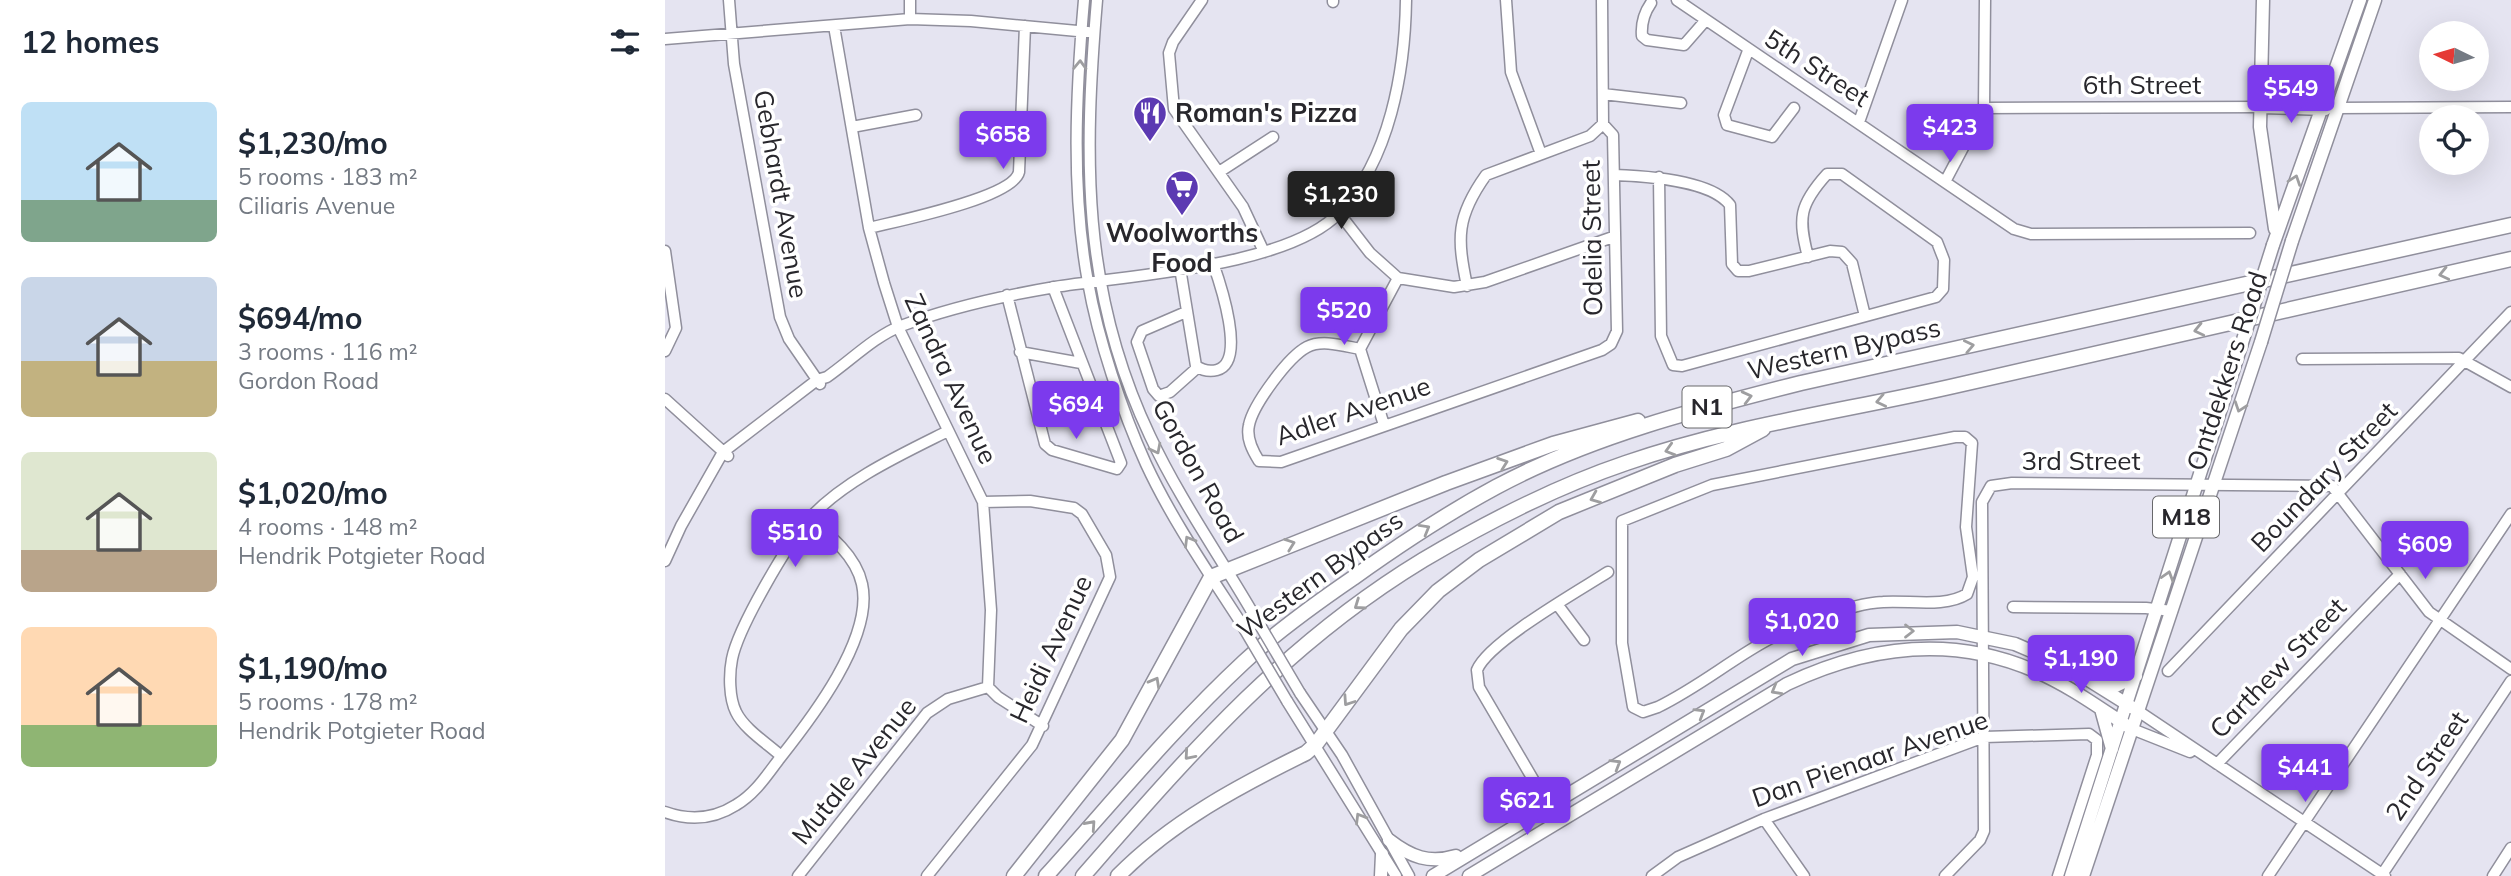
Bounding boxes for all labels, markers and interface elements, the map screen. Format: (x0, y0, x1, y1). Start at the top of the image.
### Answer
street label: 5th Street (1759, 21, 1876, 114)
north arrow (2419, 21, 2489, 91)
map controls (2419, 21, 2489, 175)
text: 12 homes (21, 23, 160, 61)
icon: filters (606, 23, 644, 61)
one-way arrow (1073, 59, 1088, 70)
pin: $549 (2250, 66, 2332, 125)
street label: 6th Street (2083, 68, 2201, 101)
text: $549 (2263, 73, 2319, 102)
street label: Gebhardt Avenue (747, 87, 816, 301)
restaurant icon: Roman's Pizza (1131, 94, 1169, 143)
place label: Roman's Pizza (1175, 96, 1357, 129)
pin: $423 (1909, 104, 1991, 164)
button: locate (2419, 105, 2489, 175)
pin: $658 (962, 111, 1044, 171)
text: $423 (1922, 112, 1978, 141)
text: $658 (975, 119, 1031, 148)
text: $1,230/mo (238, 124, 388, 162)
icon: home (77, 130, 161, 214)
street label: Odelia Street (1574, 159, 1609, 317)
text: 5 rooms · 183 m² (238, 162, 418, 191)
supermarket icon: Woolworths Food (1163, 168, 1201, 217)
pin: $1,230 (1284, 172, 1398, 231)
one-way arrow (2287, 175, 2301, 187)
text: $1,230 (1304, 179, 1378, 208)
text: Ciliaris Avenue (238, 191, 395, 220)
place label: Woolworths Food (1106, 216, 1258, 279)
one-way arrow (2439, 266, 2451, 280)
street label: Ontdekkers Road (2179, 267, 2274, 475)
street label: Zandra Avenue (898, 288, 1005, 469)
pin: $520 (1303, 288, 1385, 347)
text: $520 (1316, 295, 1372, 324)
text: $694/mo (238, 299, 362, 337)
icon: home (77, 305, 161, 389)
street label: Western Bypass (1744, 310, 1944, 387)
one-way arrow (2193, 322, 2205, 336)
text: 3 rooms · 116 m² (238, 337, 418, 366)
one-way arrow (1963, 340, 1975, 355)
text: Gordon Road (238, 366, 379, 395)
street label: Adler Avenue (1271, 369, 1435, 452)
pin: $694 (1035, 382, 1117, 441)
road number: N1 (1683, 386, 1731, 428)
text: $694 (1048, 389, 1104, 418)
one-way arrow (1741, 391, 1753, 405)
street label: Gordon Road (1145, 393, 1251, 548)
one-way arrow (1875, 393, 1887, 408)
street label: Boundary Street (2243, 394, 2404, 559)
one-way arrow (2234, 400, 2248, 412)
one-way arrow (1665, 441, 1677, 456)
one-way arrow (1148, 442, 1162, 454)
street label: 3rd Street (2021, 444, 2141, 477)
one-way arrow (1496, 457, 1508, 471)
text: $1,020/mo (238, 474, 388, 512)
icon: home (77, 480, 161, 564)
one-way arrow (1589, 489, 1601, 503)
road number: M18 (2153, 496, 2219, 538)
street label: Western Bypass (1230, 503, 1409, 646)
pin: $510 (754, 510, 836, 569)
text: 4 rooms · 148 m² (238, 512, 418, 541)
text: $510 (767, 517, 823, 546)
pin: $609 (2384, 522, 2466, 581)
one-way arrow (1417, 524, 1430, 537)
text: $609 (2397, 529, 2453, 558)
one-way arrow (1185, 535, 1198, 548)
one-way arrow (1284, 538, 1296, 552)
text: Hendrik Potgieter Road (238, 541, 486, 570)
street label: Heidi Avenue (1002, 570, 1099, 728)
one-way arrow (2160, 571, 2175, 583)
street label: Carthew Street (2202, 590, 2353, 745)
one-way arrow (1354, 597, 1367, 609)
pin: $1,020 (1745, 598, 1859, 658)
text: $1,020 (1765, 606, 1839, 635)
one-way arrow (1904, 623, 1915, 639)
pin: $1,190 (2024, 636, 2138, 695)
text: $1,190 (2044, 643, 2118, 672)
text: $1,190/mo (238, 649, 388, 687)
icon: home (77, 655, 161, 739)
one-way arrow (1147, 677, 1160, 690)
one-way arrow (1771, 682, 1784, 695)
text: 5 rooms · 178 m² (238, 687, 418, 716)
street label: Mutale Avenue (784, 690, 923, 851)
one-way arrow (1344, 693, 1356, 706)
street label: Dan Pienaar Avenue (1747, 703, 1992, 814)
street label: 2nd Street (2378, 705, 2475, 827)
one-way arrow (1693, 708, 1706, 721)
text: Hendrik Potgieter Road (238, 716, 486, 745)
pin: $441 (2264, 744, 2346, 804)
one-way arrow (1185, 747, 1197, 760)
text: $441 (2277, 752, 2333, 781)
one-way arrow (1609, 759, 1622, 772)
pin: $621 (1486, 778, 1568, 837)
text: $621 (1499, 785, 1555, 814)
one-way arrow (1355, 812, 1368, 825)
one-way arrow (1083, 820, 1096, 833)

